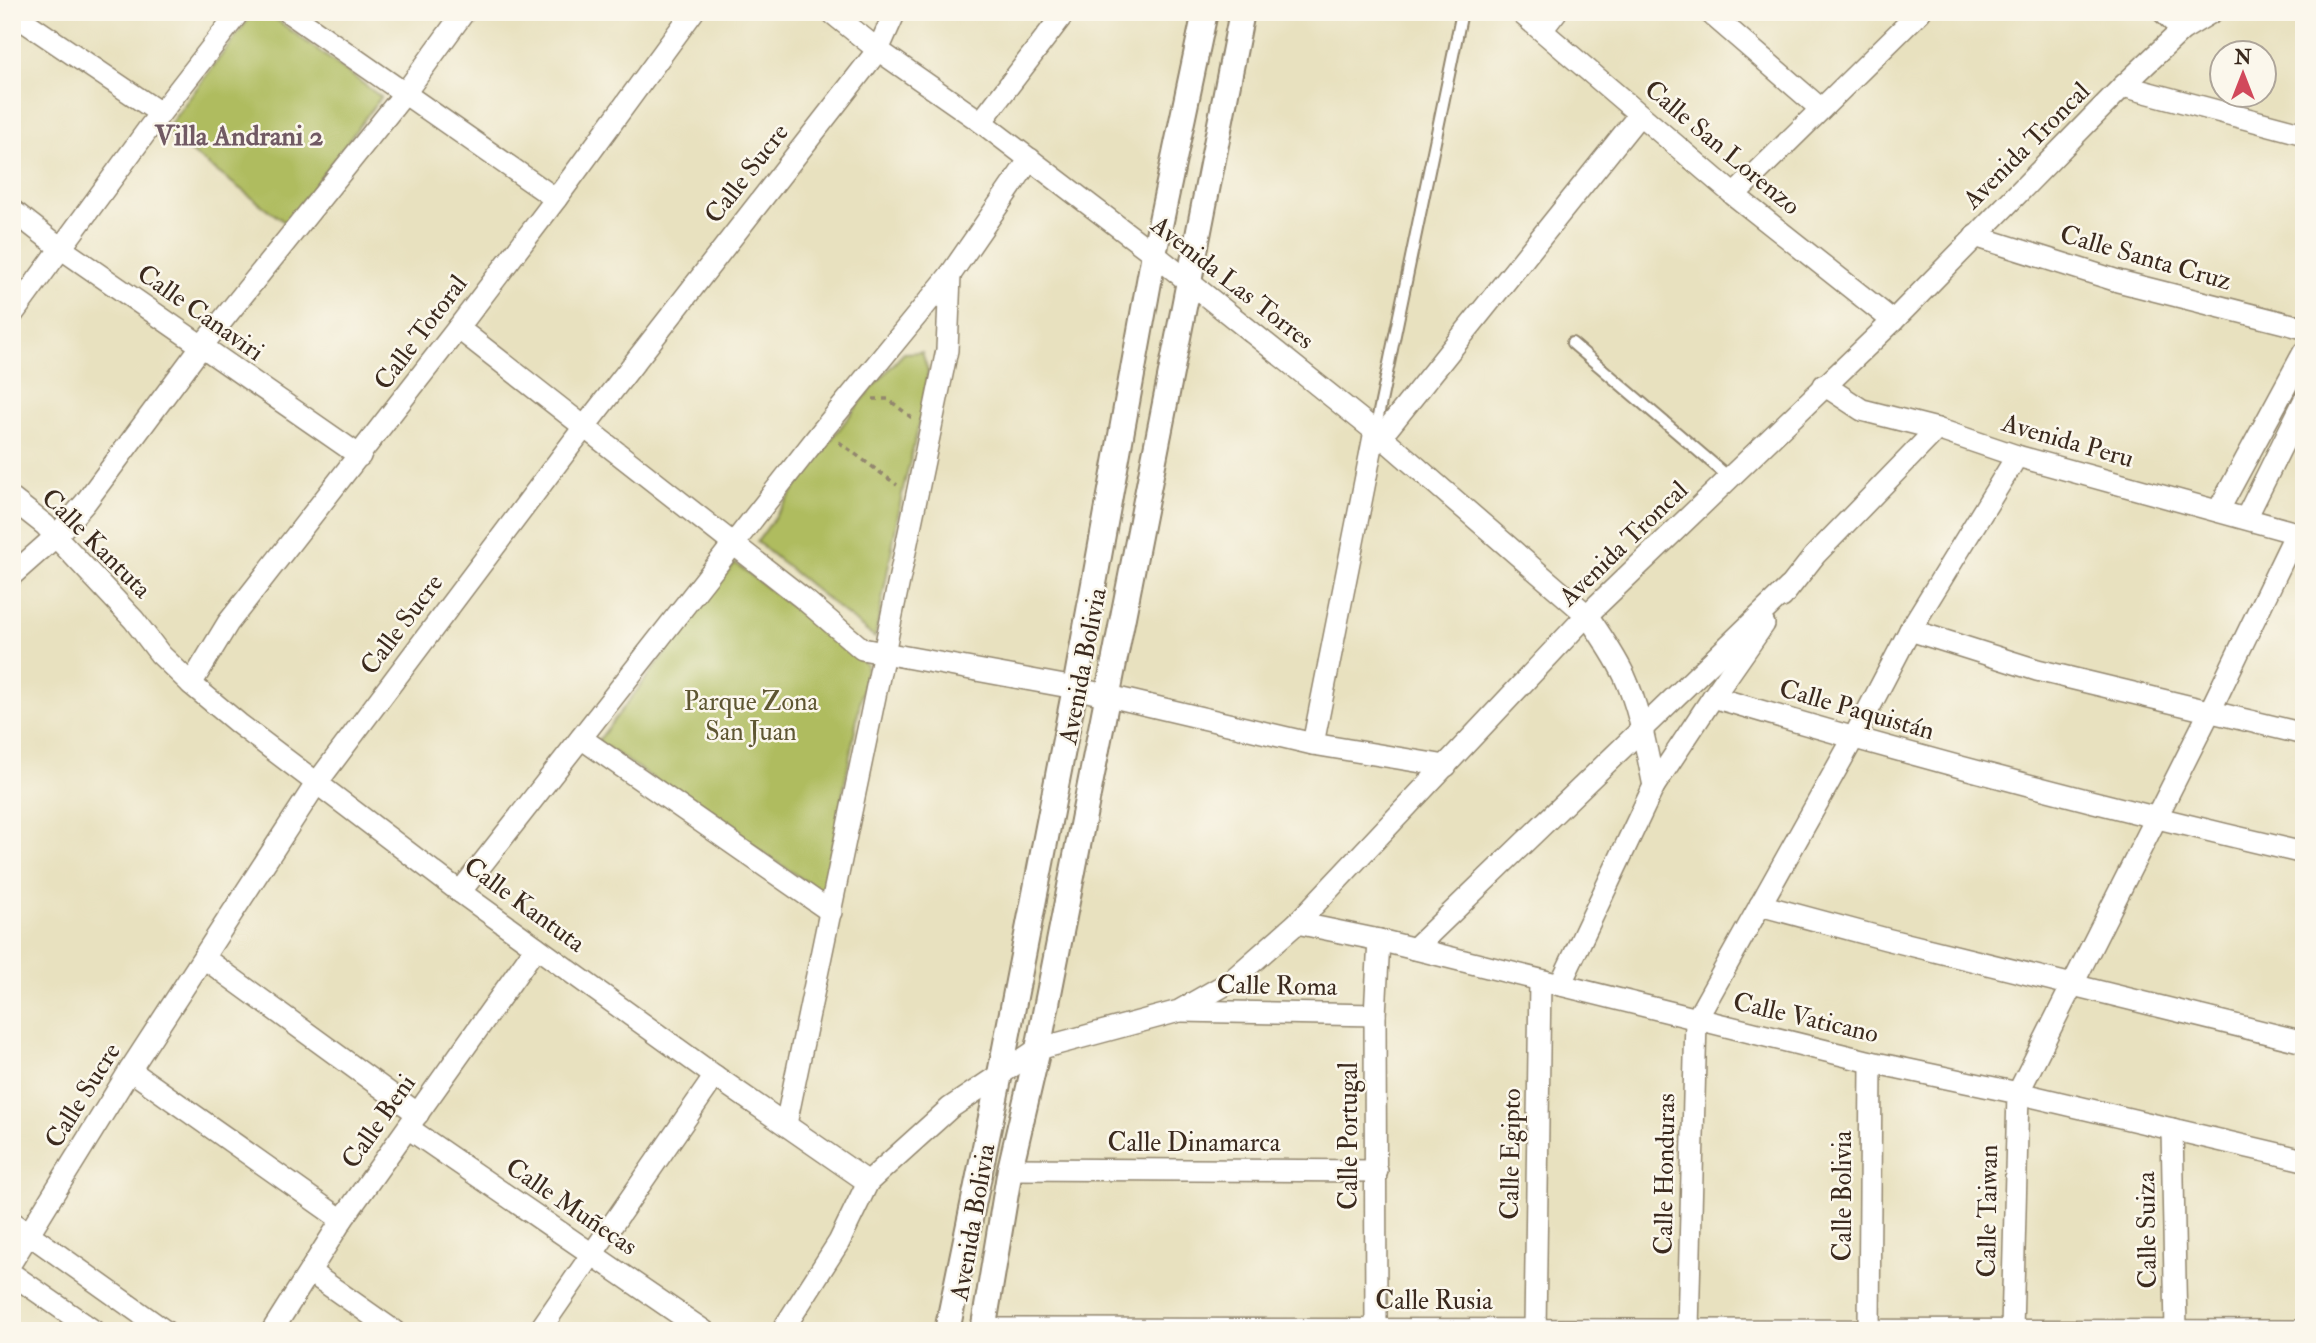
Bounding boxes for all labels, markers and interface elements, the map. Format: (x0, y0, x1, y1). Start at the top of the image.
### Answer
north arrow (2208, 38, 2278, 108)
text: N (2233, 46, 2252, 70)
street label: Calle San Lorenzo (1638, 73, 1807, 222)
street label: Avenida Troncal (1956, 75, 2097, 217)
street label: Calle Sucre (698, 117, 796, 230)
district label: Villa Andrani 2 (154, 119, 323, 154)
street label: Avenida Las Torres (1144, 209, 1320, 357)
street label: Calle Santa Cruz (2056, 218, 2235, 298)
street label: Calle Canaviri (131, 257, 270, 368)
street label: Calle Totoral (367, 269, 475, 396)
street label: Avenida Peru (1997, 407, 2137, 475)
street label: Avenida Troncal (1552, 474, 1695, 614)
street label: Calle Kantuta (35, 482, 158, 606)
street label: Calle Sucre (354, 568, 450, 681)
street label: Avenida Bolivia (1052, 585, 1114, 748)
street label: Calle Paquistán (1775, 673, 1938, 747)
park label: Parque Zona San Juan (684, 686, 819, 748)
street label: Calle Kantuta (457, 850, 592, 960)
street label: Calle Roma (1216, 969, 1338, 1003)
street label: Calle Vaticano (1730, 986, 1882, 1050)
street label: Calle Sucre (38, 1037, 128, 1154)
street label: Calle Portugal (1333, 1062, 1365, 1210)
street label: Calle Beni (335, 1068, 423, 1175)
street label: Calle Egipto (1494, 1088, 1529, 1220)
street label: Calle Honduras (1648, 1093, 1682, 1255)
street label: Calle Dinamarca (1108, 1127, 1281, 1159)
street label: Calle Bolivia (1827, 1130, 1859, 1261)
street label: Avenida Bolivia (943, 1141, 1003, 1304)
street label: Calle Taiwan (1971, 1144, 2005, 1278)
street label: Calle Muñecas (500, 1151, 643, 1263)
street label: Calle Suiza (2130, 1171, 2164, 1289)
street label: Calle Rusia (1375, 1285, 1493, 1317)

